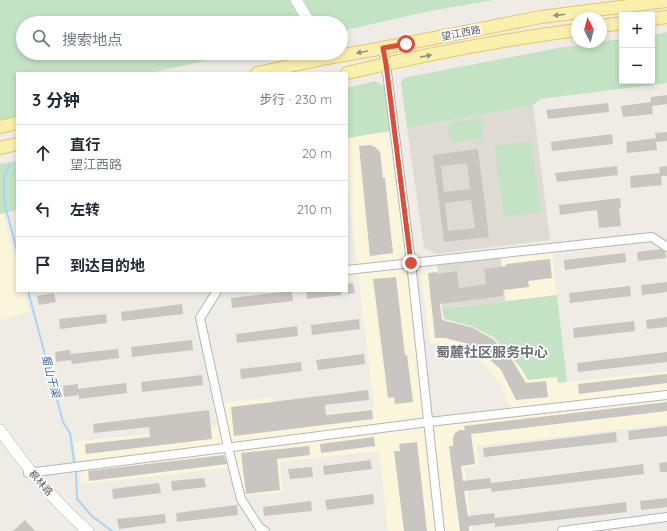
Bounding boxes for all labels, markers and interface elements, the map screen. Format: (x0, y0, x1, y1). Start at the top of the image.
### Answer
one-way arrow (553, 12, 565, 18)
north arrow (571, 12, 607, 48)
map controls (619, 12, 655, 84)
button: + (619, 12, 655, 48)
search box (16, 16, 348, 60)
street label: 望江西路 (440, 23, 482, 43)
icon: search (30, 27, 52, 49)
text: 搜索地点 (62, 30, 122, 49)
route start (397, 35, 415, 53)
button: − (619, 48, 655, 84)
one-way arrow (356, 49, 369, 55)
one-way arrow (420, 53, 432, 59)
text: 3 分钟 (32, 89, 80, 110)
text: 步行 · 230 m (259, 91, 332, 107)
text: 直行 (70, 135, 100, 154)
icon: ahead (32, 142, 54, 164)
text: 20 m (302, 145, 332, 161)
text: 望江西路 (70, 156, 122, 172)
icon: left (32, 198, 54, 220)
text: 左转 (70, 200, 100, 219)
text: 210 m (297, 201, 332, 217)
icon: arrive (32, 254, 54, 276)
route end (402, 254, 420, 272)
text: 到达目的地 (70, 256, 145, 275)
district label: 蜀麓社区服务中心 (436, 343, 548, 361)
water label: 蜀山干渠 (39, 353, 64, 401)
street label: 枫林路 (26, 467, 56, 499)

